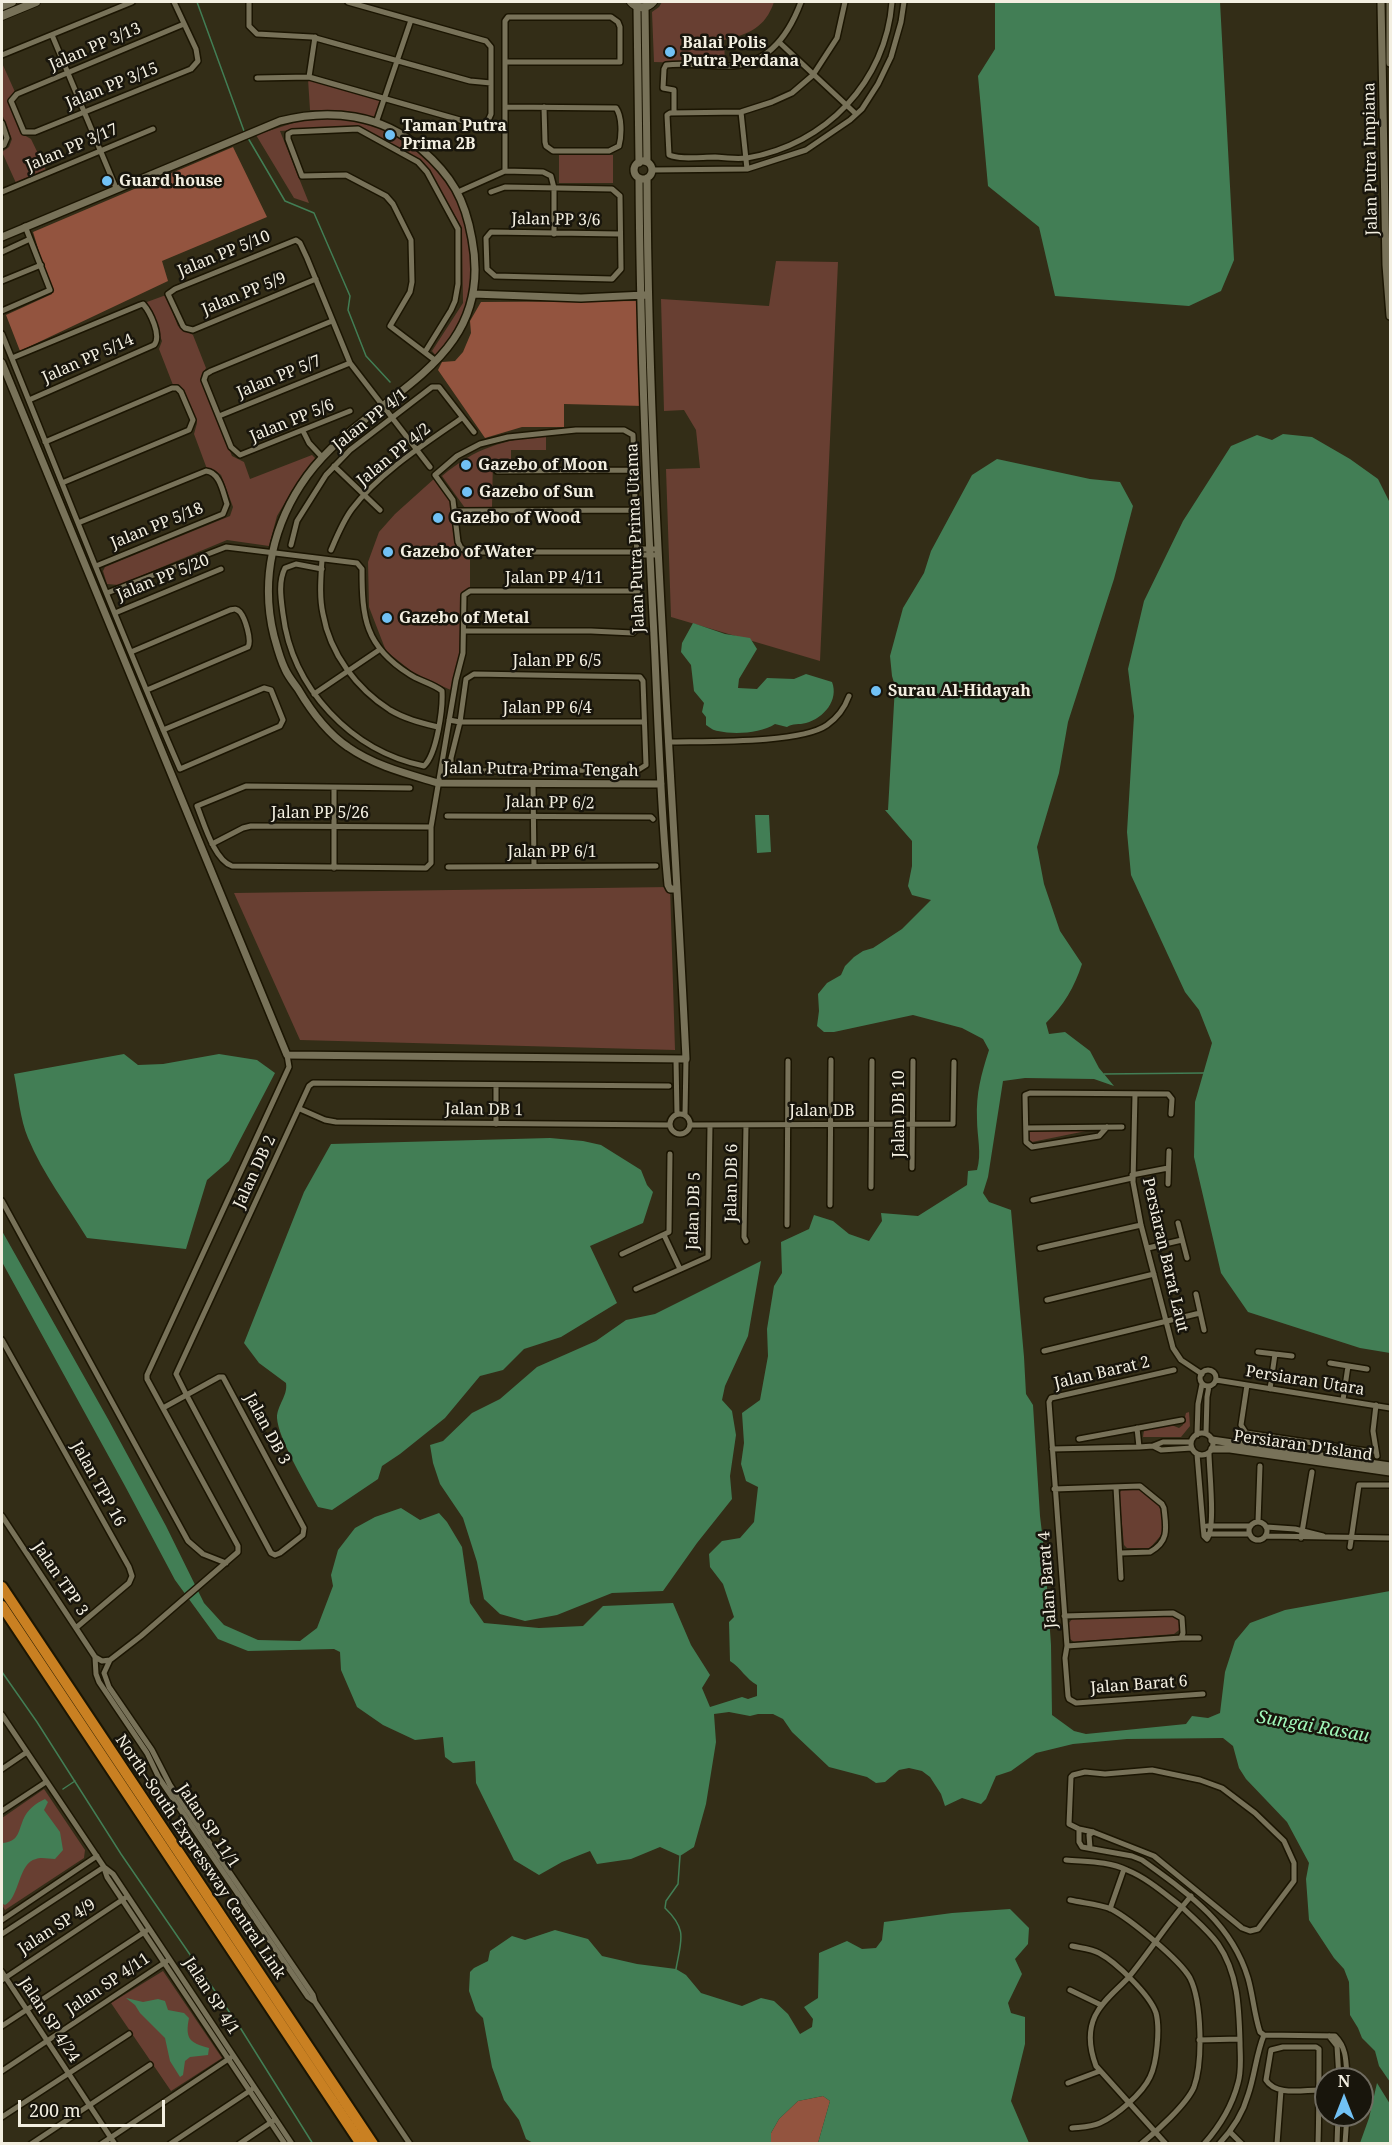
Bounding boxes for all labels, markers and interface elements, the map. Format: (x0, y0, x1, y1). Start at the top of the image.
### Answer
street label: Jalan PP 3/13 (46, 19, 144, 75)
place label: Balai Polis Putra Perdana (682, 33, 799, 71)
marker: Balai Polis Putra Perdana (663, 45, 677, 59)
street label: Jalan PP 3/15 (63, 59, 161, 113)
street label: Jalan Putra Impiana (1360, 82, 1382, 236)
place label: Taman Putra Prima 2B (402, 116, 507, 154)
street label: Jalan PP 3/17 (23, 120, 121, 176)
marker: Taman Putra Prima 2B (383, 128, 397, 142)
place label: Guard house (119, 171, 223, 191)
marker: Guard house (100, 174, 114, 188)
street label: Jalan PP 3/6 (511, 210, 601, 230)
street label: Jalan PP 5/10 (175, 227, 273, 281)
street label: Jalan PP 5/9 (199, 268, 289, 320)
street label: Jalan PP 5/14 (39, 330, 137, 388)
street label: Jalan PP 5/7 (234, 351, 324, 403)
street label: Jalan PP 4/1 (329, 385, 411, 455)
street label: Jalan PP 5/6 (247, 395, 337, 447)
street label: Jalan PP 4/2 (353, 419, 435, 491)
street label: Jalan Putra Prima Utama (623, 443, 649, 633)
place label: Gazebo of Moon (478, 455, 608, 475)
marker: Gazebo of Moon (459, 458, 473, 472)
place label: Gazebo of Sun (479, 482, 594, 502)
marker: Gazebo of Sun (460, 485, 474, 499)
street label: Jalan PP 5/18 (108, 499, 206, 553)
place label: Gazebo of Wood (450, 508, 581, 528)
marker: Gazebo of Wood (431, 511, 445, 525)
place label: Gazebo of Water (400, 542, 534, 562)
marker: Gazebo of Water (381, 545, 395, 559)
street label: Jalan PP 5/20 (114, 551, 212, 605)
street label: Jalan PP 4/11 (505, 568, 603, 588)
place label: Gazebo of Metal (399, 608, 529, 628)
marker: Gazebo of Metal (380, 611, 394, 625)
street label: Jalan PP 6/5 (512, 651, 602, 671)
place label: Surau Al-Hidayah (888, 681, 1031, 701)
marker: Surau Al-Hidayah (869, 684, 883, 698)
street label: Jalan PP 6/4 (502, 698, 592, 718)
street label: Jalan Putra Prima Tengah (443, 759, 639, 781)
street label: Jalan PP 6/2 (505, 793, 595, 813)
street label: Jalan PP 5/26 (271, 803, 369, 823)
street label: Jalan PP 6/1 (507, 842, 597, 862)
street label: Jalan DB 10 (889, 1070, 909, 1158)
street label: Jalan DB 1 (445, 1100, 523, 1120)
street label: Jalan DB (789, 1101, 855, 1121)
street label: Jalan DB 2 (230, 1132, 280, 1212)
street label: Jalan DB 6 (722, 1144, 742, 1222)
street label: Jalan DB 5 (683, 1172, 705, 1250)
street label: Persiaran Barat Laut (1138, 1176, 1192, 1334)
street label: Jalan Barat 2 (1052, 1353, 1152, 1393)
street label: Persiaran Utara (1244, 1362, 1366, 1400)
street label: Jalan DB 3 (240, 1390, 294, 1468)
street label: Persiaran D'Island (1232, 1427, 1374, 1465)
street label: Jalan TPP 16 (67, 1438, 129, 1530)
street label: Jalan Barat 4 (1035, 1531, 1061, 1629)
street label: Jalan TPP 3 (28, 1538, 92, 1620)
street label: Jalan Barat 6 (1090, 1672, 1188, 1698)
water label: Sungai Rasau (1255, 1706, 1371, 1748)
street label: North–South Expressway Central Link (111, 1731, 289, 1983)
street label: Jalan SP 11/1 (173, 1780, 243, 1872)
street label: Jalan SP 4/9 (15, 1895, 99, 1959)
street label: Jalan SP 4/11 (62, 1949, 154, 2019)
street label: Jalan SP 4/1 (179, 1954, 243, 2038)
street label: Jalan SP 4/24 (14, 1974, 84, 2066)
north arrow (1314, 2067, 1374, 2127)
text: N (1338, 2070, 1350, 2092)
scale bar (21, 2088, 168, 2126)
text: 200 m (29, 2098, 81, 2122)

